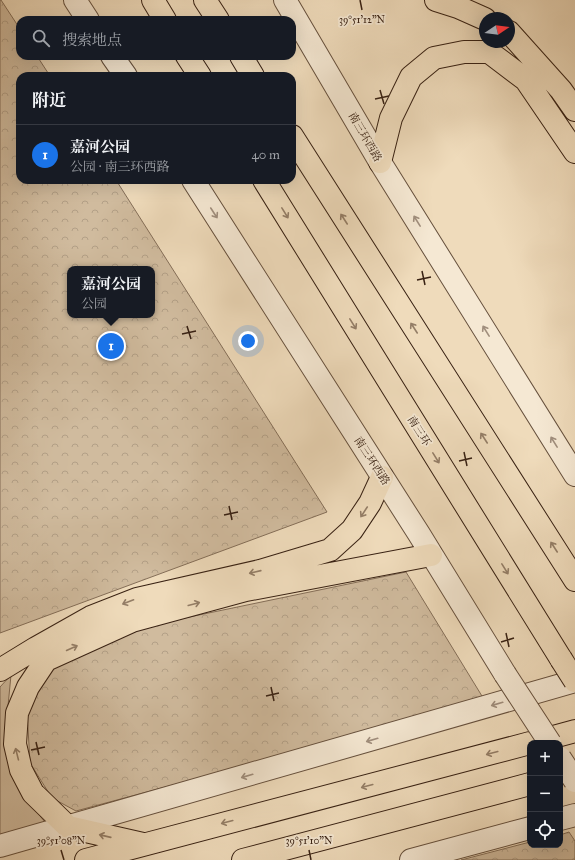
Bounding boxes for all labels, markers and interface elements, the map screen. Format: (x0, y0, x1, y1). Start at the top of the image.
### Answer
north arrow (479, 12, 515, 48)
text: 39°51'12"N (339, 14, 386, 26)
search box (16, 16, 296, 60)
icon: search (30, 27, 52, 49)
text: 搜索地点 (62, 31, 122, 49)
text: 附近 (32, 90, 66, 111)
street label: 南三环西路 (346, 110, 384, 164)
text: 嘉河公园 (70, 138, 130, 156)
text: 1 (42, 147, 48, 163)
text: 40 m (251, 147, 280, 163)
text: 公园 · 南三环西路 (70, 159, 169, 175)
one-way arrow (210, 207, 218, 218)
one-way arrow (281, 207, 289, 219)
one-way arrow (340, 213, 348, 225)
one-way arrow (412, 215, 420, 227)
popup (67, 266, 155, 318)
text: 嘉河公园 (81, 275, 141, 293)
text: 公园 (81, 296, 107, 312)
one-way arrow (349, 318, 357, 329)
one-way arrow (410, 323, 418, 334)
one-way arrow (481, 326, 490, 337)
pin: 1 (98, 331, 124, 361)
your location (238, 331, 258, 351)
street label: 南三环 (405, 414, 433, 448)
one-way arrow (480, 433, 488, 444)
street label: 南三环西路 (352, 434, 392, 488)
one-way arrow (550, 436, 558, 448)
one-way arrow (432, 452, 440, 463)
one-way arrow (360, 506, 368, 517)
one-way arrow (550, 542, 558, 553)
one-way arrow (501, 563, 509, 575)
one-way arrow (249, 569, 262, 576)
one-way arrow (123, 599, 135, 607)
one-way arrow (187, 600, 200, 607)
one-way arrow (66, 644, 78, 651)
one-way arrow (491, 701, 504, 708)
one-way arrow (366, 737, 379, 744)
map controls (527, 740, 563, 848)
button: + (527, 740, 563, 776)
one-way arrow (13, 747, 21, 760)
one-way arrow (486, 750, 499, 757)
one-way arrow (241, 773, 254, 780)
button: − (527, 776, 563, 812)
one-way arrow (360, 783, 373, 790)
button: locate (527, 812, 563, 848)
one-way arrow (221, 819, 234, 827)
one-way arrow (99, 831, 112, 839)
text: 39°51'08"N (37, 835, 86, 847)
text: 39°51'10"N (286, 835, 333, 847)

